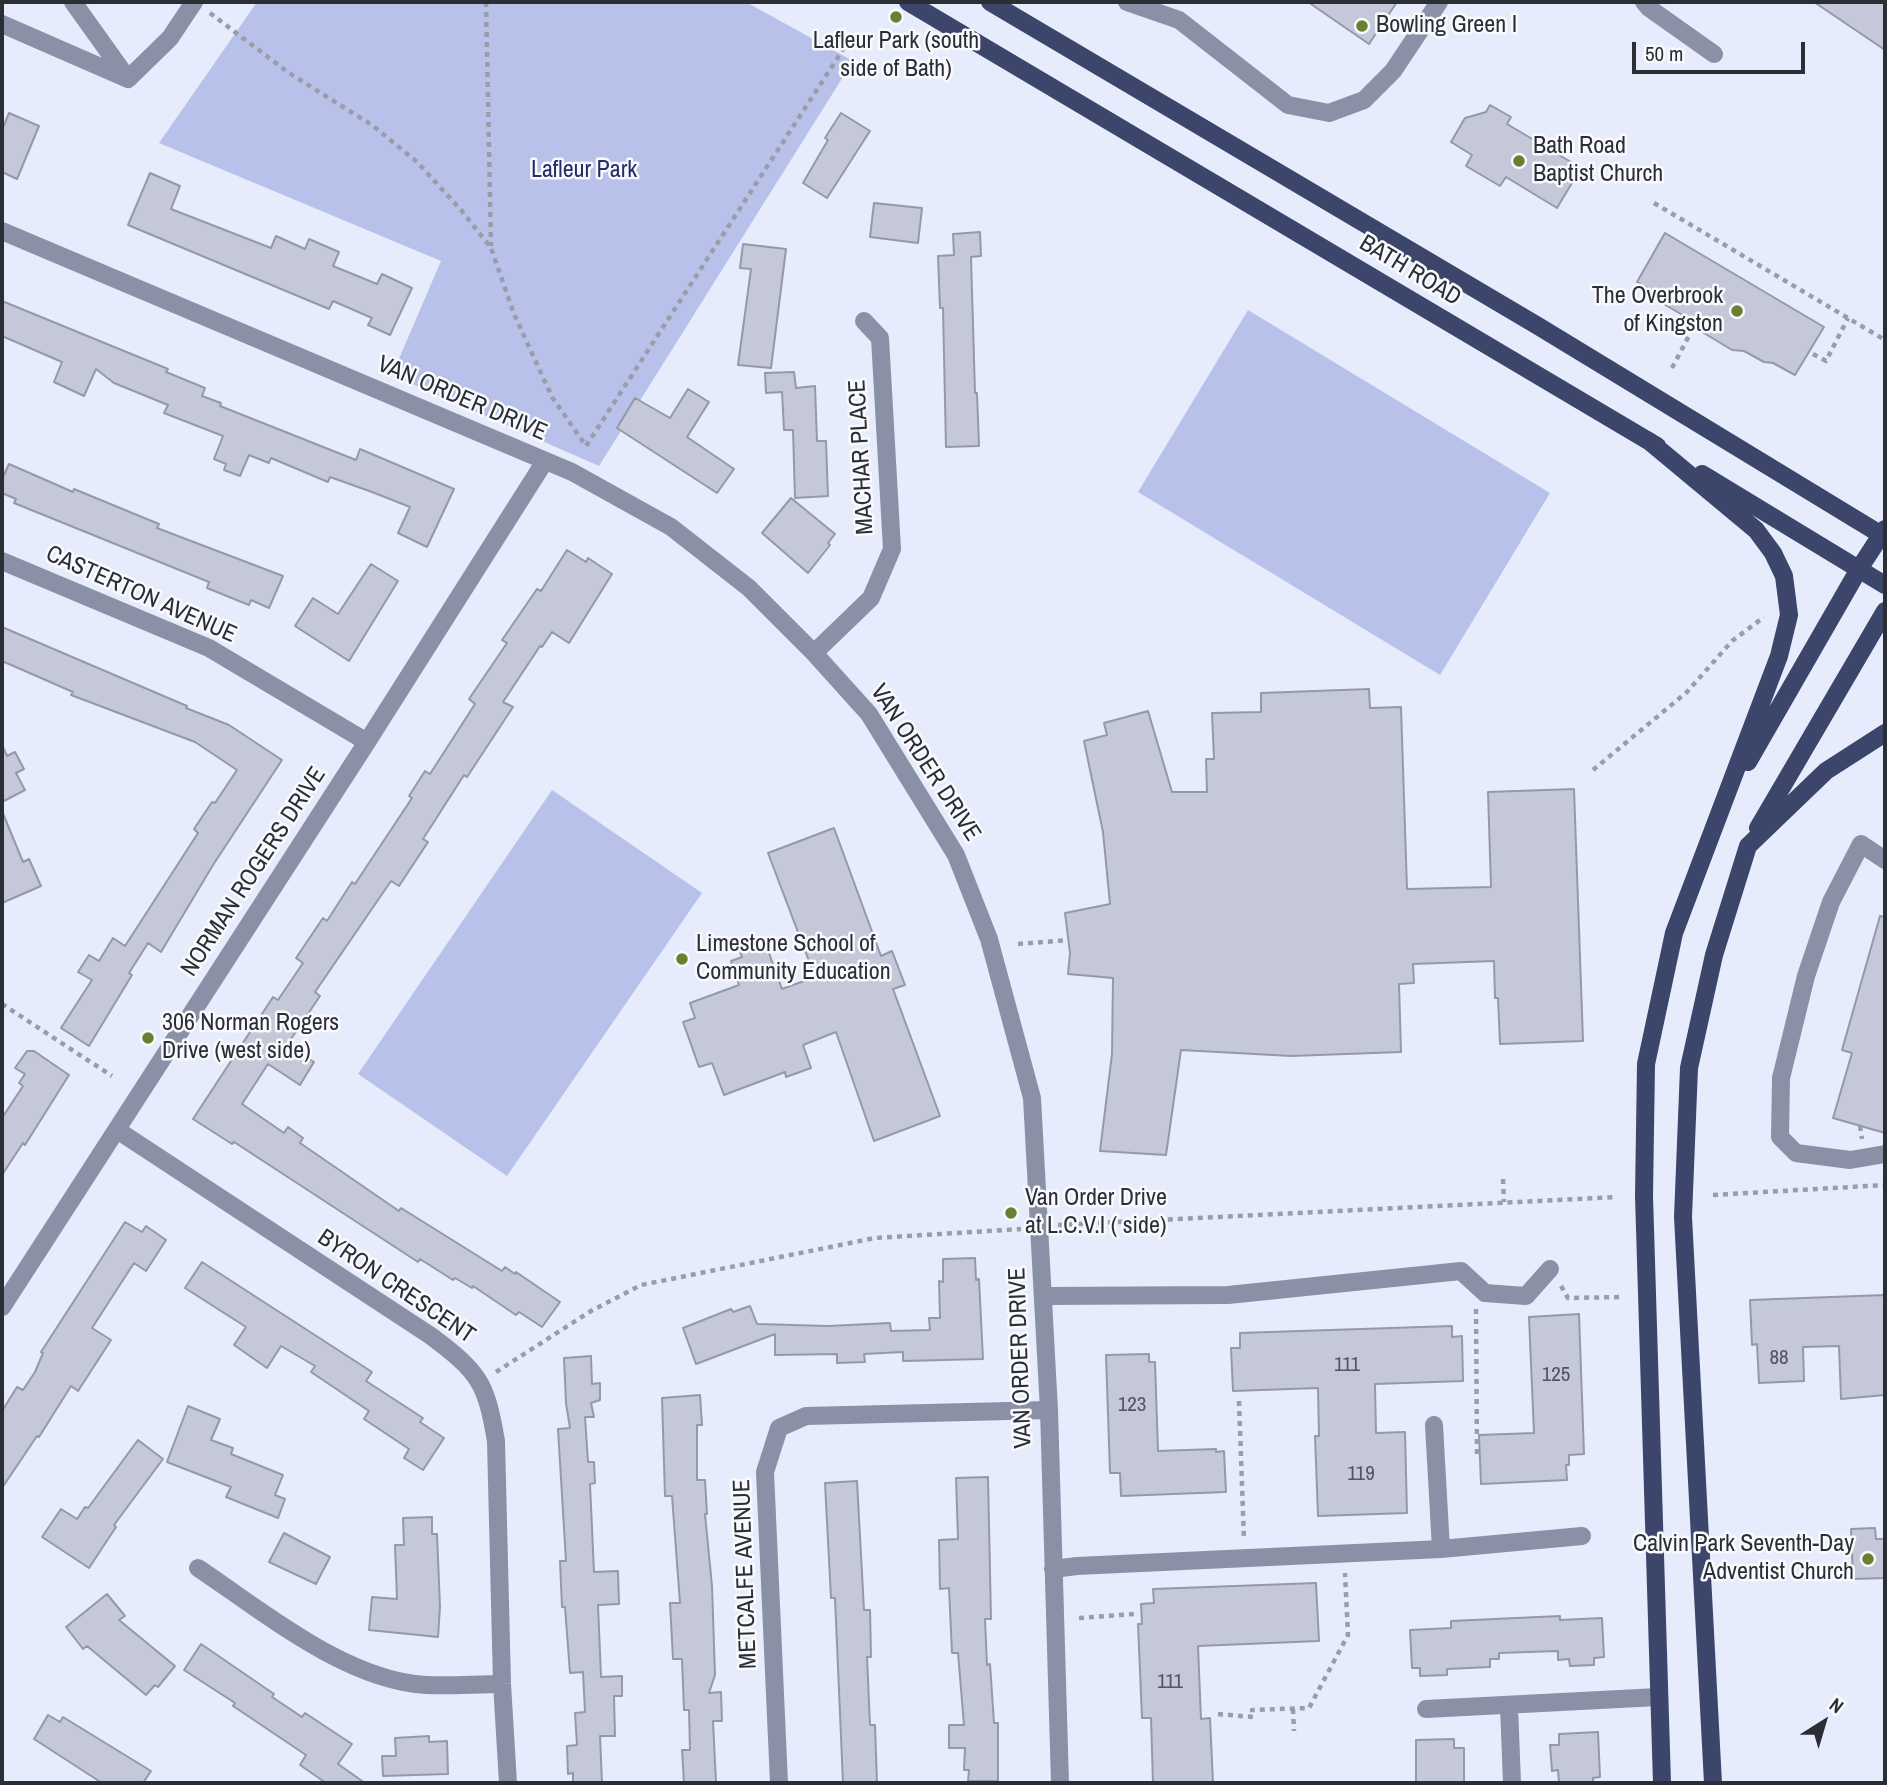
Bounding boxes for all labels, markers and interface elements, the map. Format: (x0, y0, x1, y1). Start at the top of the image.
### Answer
marker: Lafleur Park (south side of Bath) (888, 9, 904, 25)
place label: Bowling Green I (1376, 12, 1517, 40)
marker: Bowling Green I (1354, 18, 1370, 34)
place label: Lafleur Park (south side of Bath) (813, 28, 979, 84)
scale bar (1635, 28, 1808, 72)
text: 50 m (1645, 39, 1683, 68)
place label: Bath Road Baptist Church (1533, 133, 1663, 189)
marker: Bath Road Baptist Church (1511, 153, 1527, 169)
park label: Lafleur Park (531, 157, 637, 185)
street label: BATH ROAD (1354, 229, 1466, 313)
place label: The Overbrook of Kingston (1592, 283, 1723, 339)
marker: The Overbrook of Kingston (1729, 303, 1745, 319)
street label: VAN ORDER DRIVE (373, 350, 551, 448)
street label: MACHAR PLACE (844, 379, 880, 535)
street label: CASTERTON AVENUE (41, 540, 241, 650)
street label: VAN ORDER DRIVE (864, 679, 986, 847)
street label: NORMAN ROGERS DRIVE (176, 762, 332, 982)
place label: Limestone School of Community Education (696, 931, 891, 987)
marker: Limestone School of Community Education (674, 951, 690, 967)
place label: 306 Norman Rogers Drive (west side) (162, 1010, 339, 1066)
marker: 306 Norman Rogers Drive (west side) (140, 1030, 156, 1046)
place label: Van Order Drive at L.C.V.I ( side) (1025, 1185, 1167, 1241)
marker: Van Order Drive at L.C.V.I ( side) (1003, 1205, 1019, 1221)
street label: BYRON CRESCENT (312, 1224, 480, 1350)
street label: VAN ORDER DRIVE (1003, 1267, 1039, 1449)
house number: 88 (1769, 1345, 1789, 1371)
house number: 111 (1334, 1352, 1360, 1378)
house number: 125 (1542, 1362, 1570, 1388)
house number: 123 (1118, 1392, 1146, 1418)
house number: 119 (1347, 1461, 1375, 1487)
street label: METCALFE AVENUE (728, 1479, 764, 1669)
place label: Calvin Park Seventh-Day Adventist Church (1633, 1531, 1854, 1587)
marker: Calvin Park Seventh-Day Adventist Church (1860, 1551, 1876, 1567)
house number: 111 (1157, 1669, 1183, 1695)
north arrow (1789, 1687, 1859, 1757)
text: N (1824, 1691, 1849, 1719)

